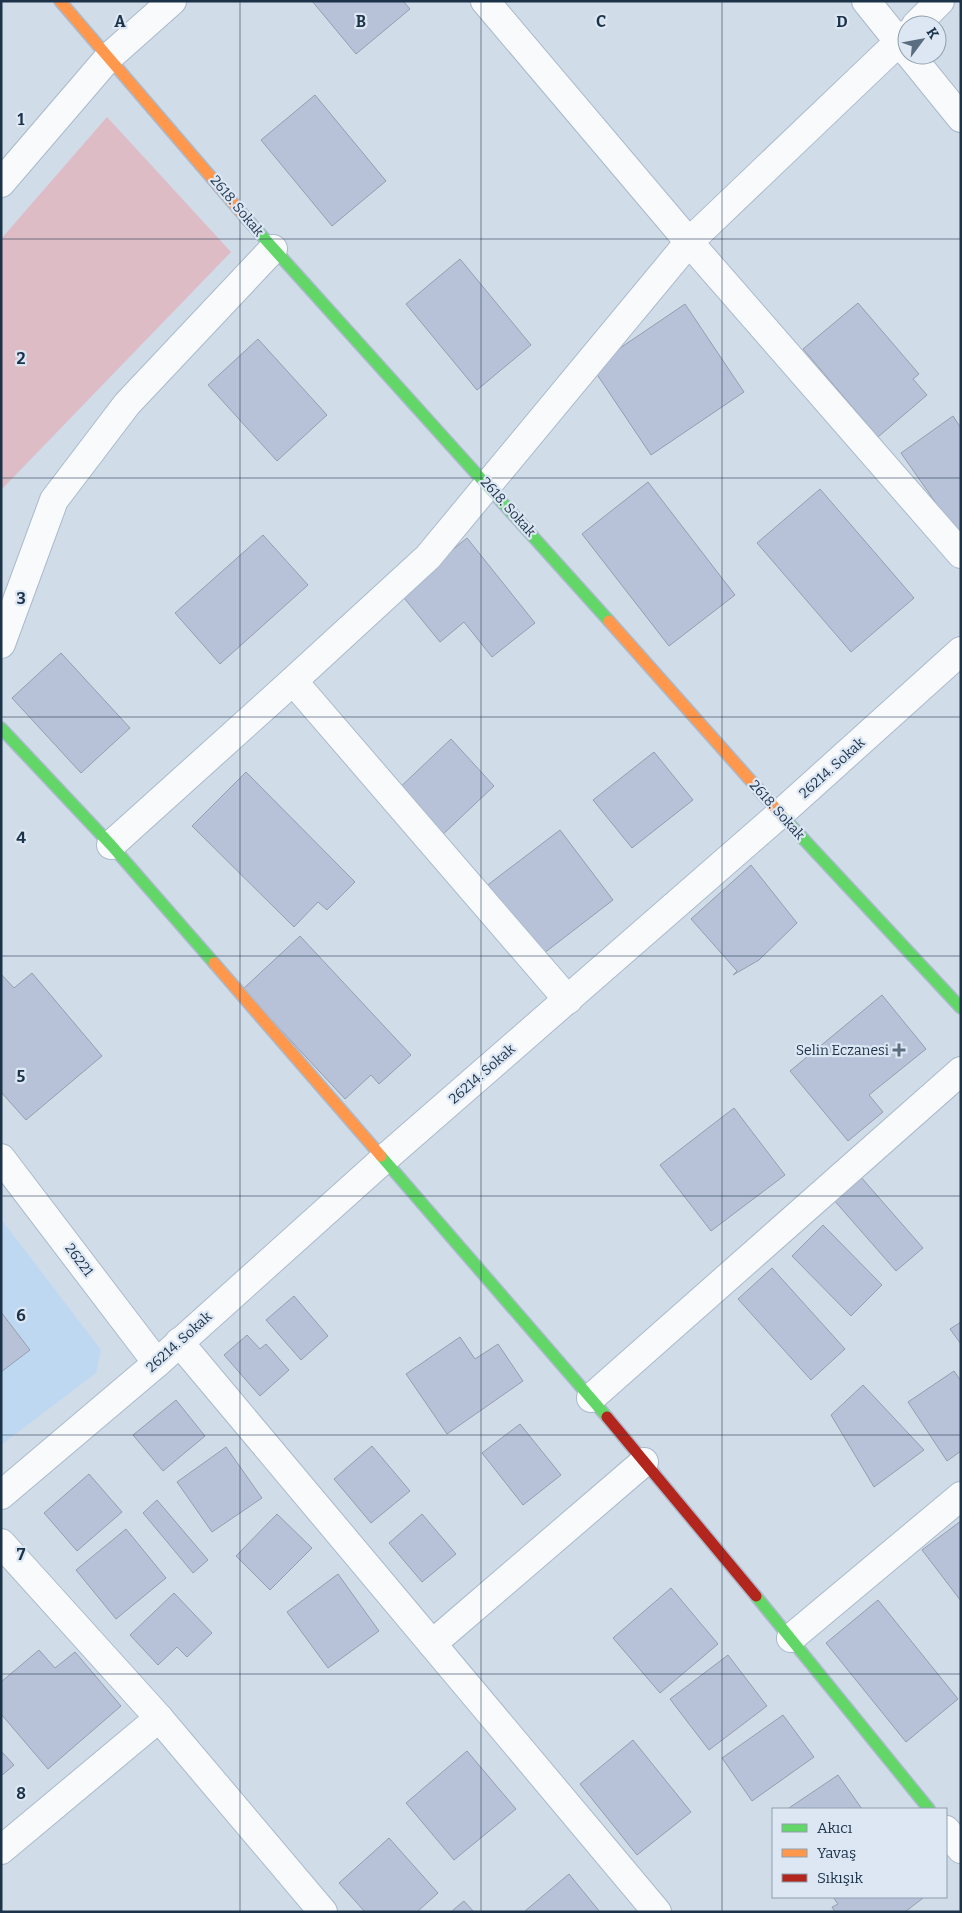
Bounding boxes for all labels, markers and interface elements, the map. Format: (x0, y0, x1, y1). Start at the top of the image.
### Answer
text: A (114, 12, 126, 31)
text: B (356, 12, 366, 31)
text: C (596, 12, 606, 31)
text: D (836, 12, 848, 31)
north arrow (897, 15, 947, 65)
text: K (923, 25, 942, 42)
text: 1 (18, 110, 25, 129)
street label: 2618. Sokak (207, 172, 267, 240)
text: 2 (16, 349, 26, 368)
street label: 2618. Sokak (477, 474, 539, 540)
text: 3 (16, 589, 26, 608)
street label: 26214. Sokak (796, 734, 868, 802)
street label: 2618. Sokak (746, 777, 808, 843)
text: 4 (16, 828, 26, 847)
street label: 26214. Sokak (445, 1041, 519, 1107)
place label: Selin Eczanesi (796, 1042, 889, 1059)
marker: Selin Eczanesi (893, 1044, 905, 1056)
text: 5 (17, 1067, 26, 1086)
street label: 26221 (61, 1240, 97, 1280)
text: 6 (16, 1306, 26, 1325)
street label: 26214. Sokak (143, 1308, 215, 1376)
text: 7 (17, 1545, 26, 1564)
text: 8 (16, 1784, 26, 1803)
legend (772, 1808, 947, 1898)
text: Akıcı (817, 1819, 853, 1837)
text: Yavaş (817, 1844, 856, 1862)
text: Sıkışık (817, 1869, 864, 1887)

